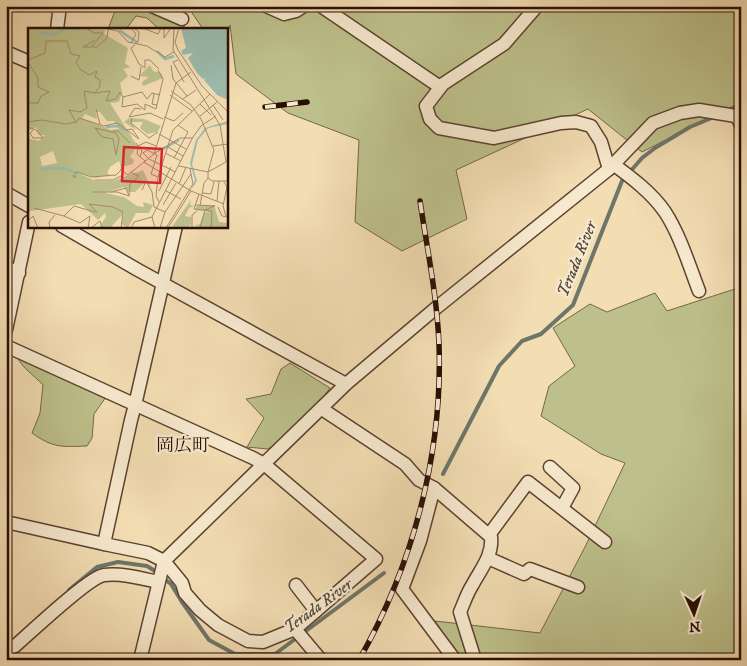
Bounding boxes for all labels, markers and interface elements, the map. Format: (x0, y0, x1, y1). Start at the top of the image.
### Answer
inset map (28, 28, 228, 228)
water label: Terada River (553, 217, 602, 300)
district label: 岡広町 (156, 435, 210, 457)
water label: Terada River (280, 574, 357, 637)
north arrow (670, 588, 720, 638)
text: N (688, 617, 701, 635)

